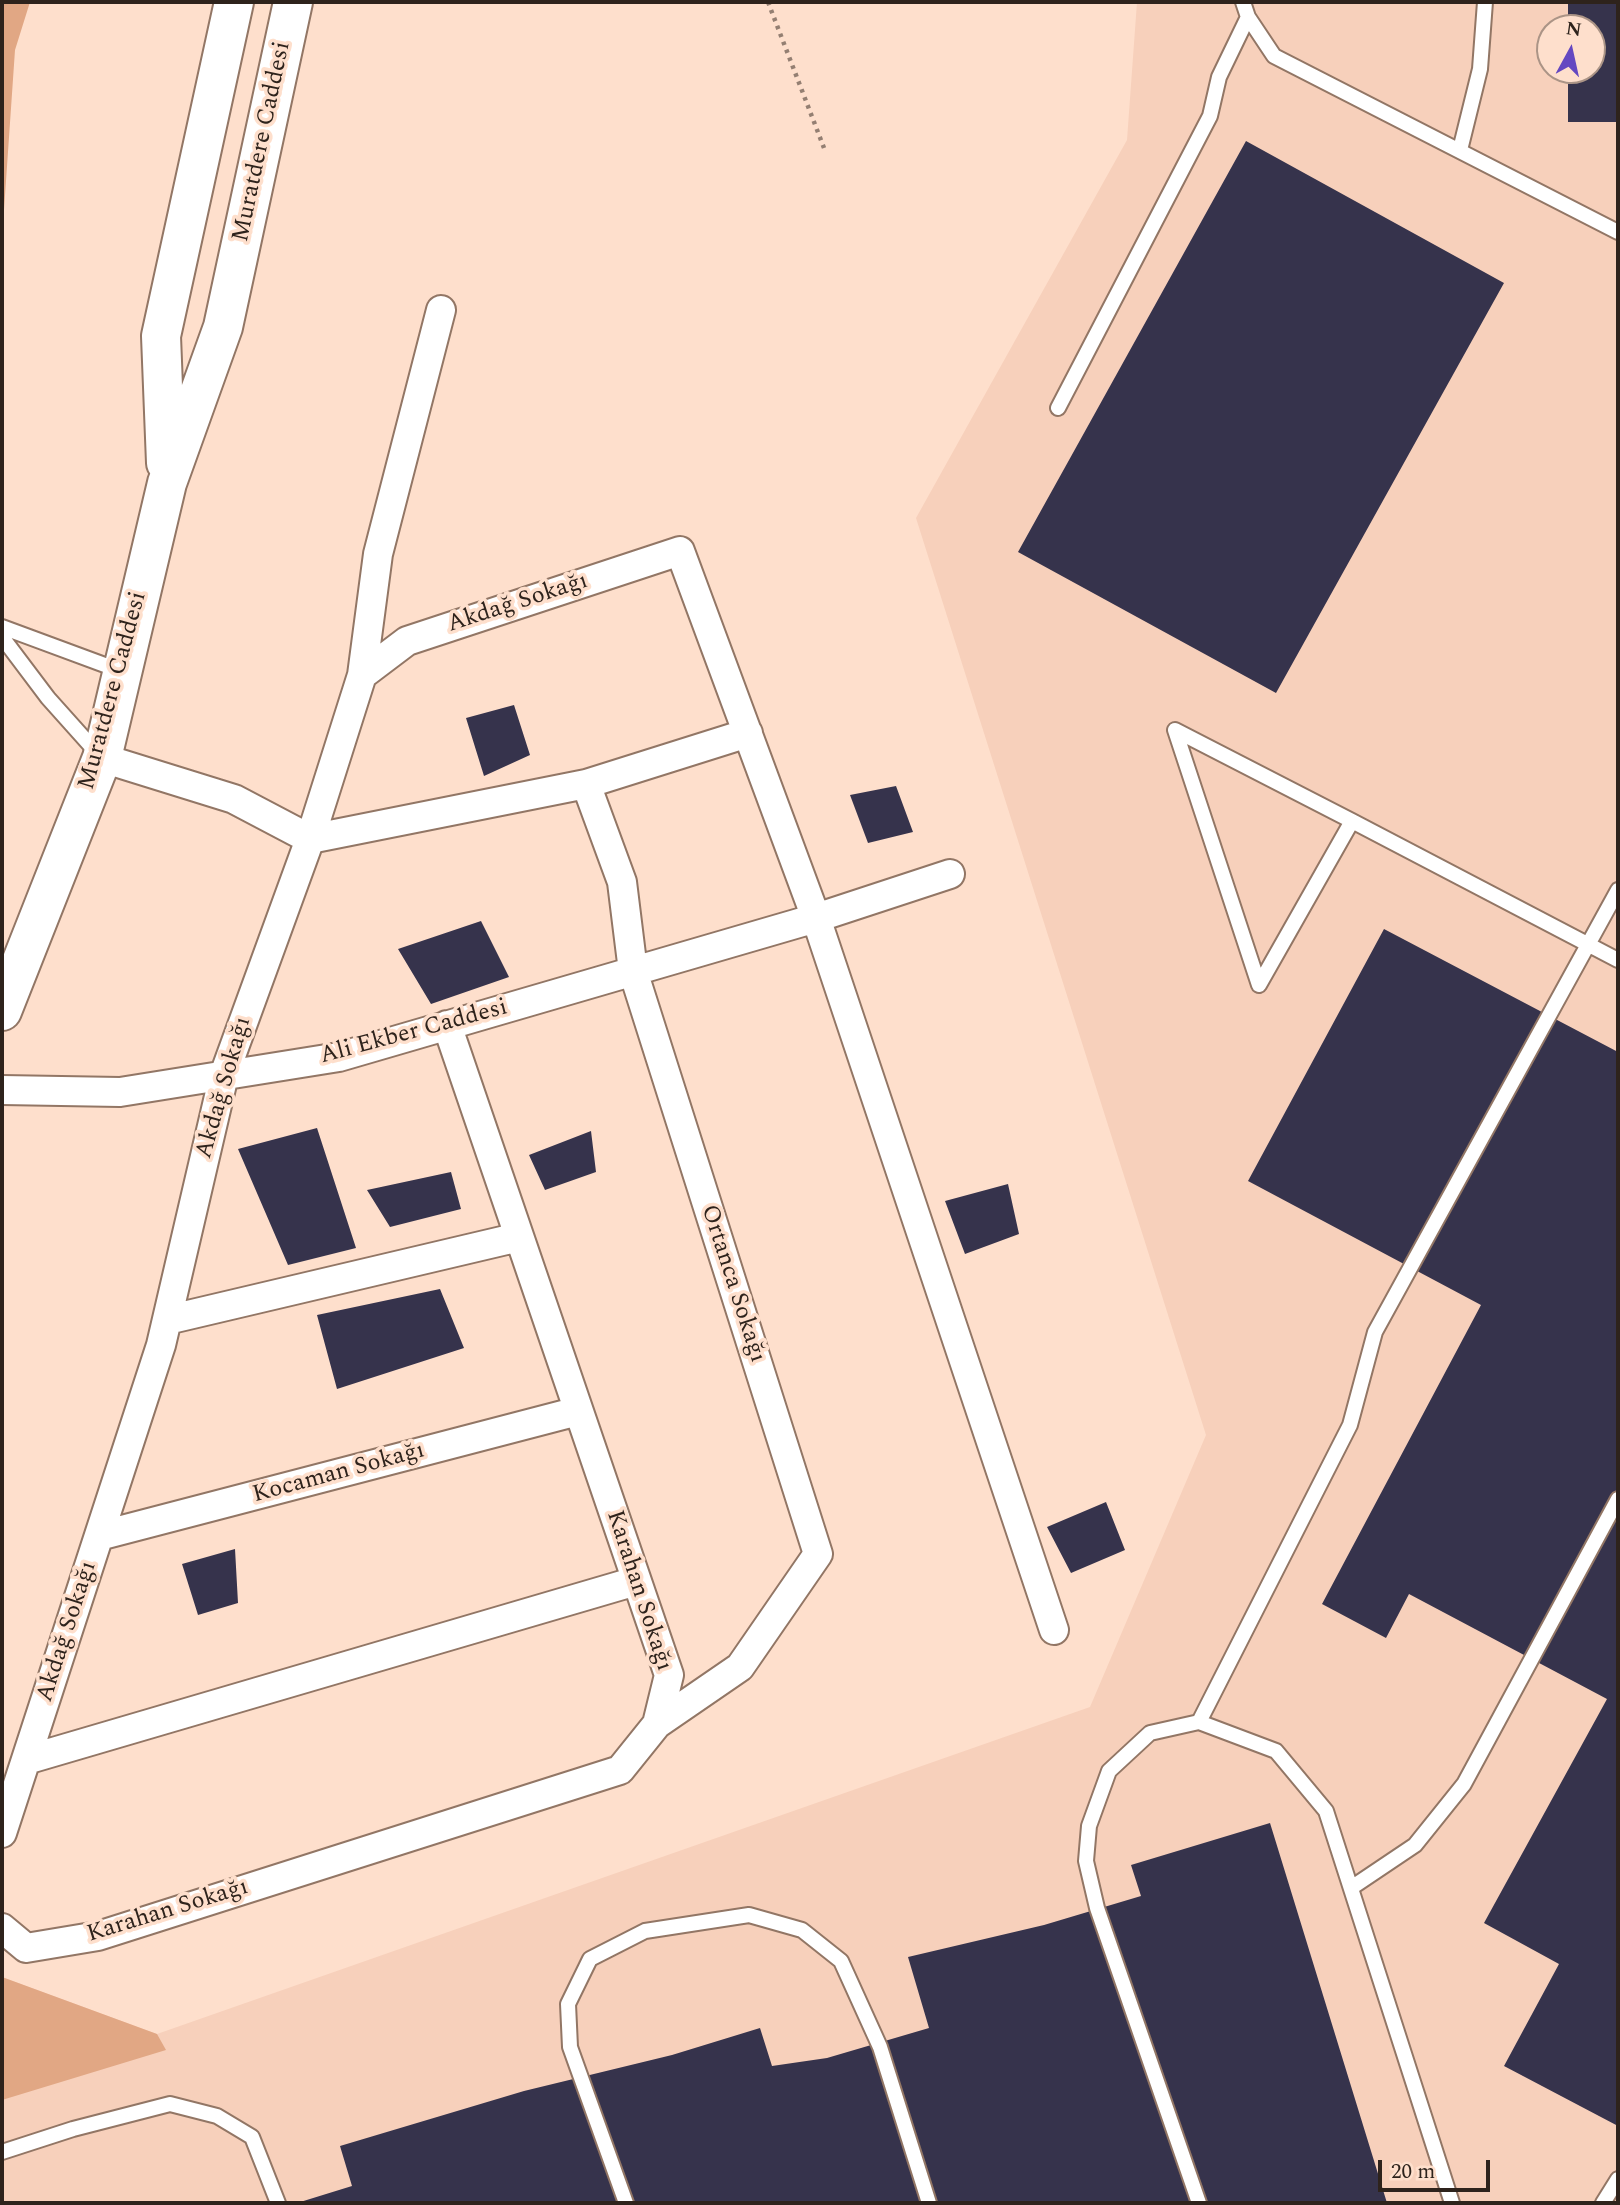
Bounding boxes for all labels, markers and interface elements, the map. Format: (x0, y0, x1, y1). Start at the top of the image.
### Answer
north arrow (1536, 14, 1606, 84)
text: N (1564, 14, 1583, 45)
street label: Muratdere Caddesi (228, 39, 298, 245)
street label: Akdağ Sokağı (444, 568, 592, 640)
street label: Muratdere Caddesi (74, 589, 154, 793)
street label: Ali Ekber Caddesi (317, 994, 511, 1072)
street label: Akdağ Sokağı (191, 1014, 259, 1162)
street label: Ortanca Sokağı (693, 1202, 771, 1366)
street label: Kocaman Sokağı (250, 1437, 428, 1511)
street label: Karahan Sokağı (599, 1507, 677, 1675)
street label: Akdağ Sokağı (32, 1558, 104, 1706)
street label: Karahan Sokağı (84, 1874, 252, 1950)
scale bar (1382, 2146, 1494, 2190)
text: 20 m (1391, 2156, 1435, 2188)

